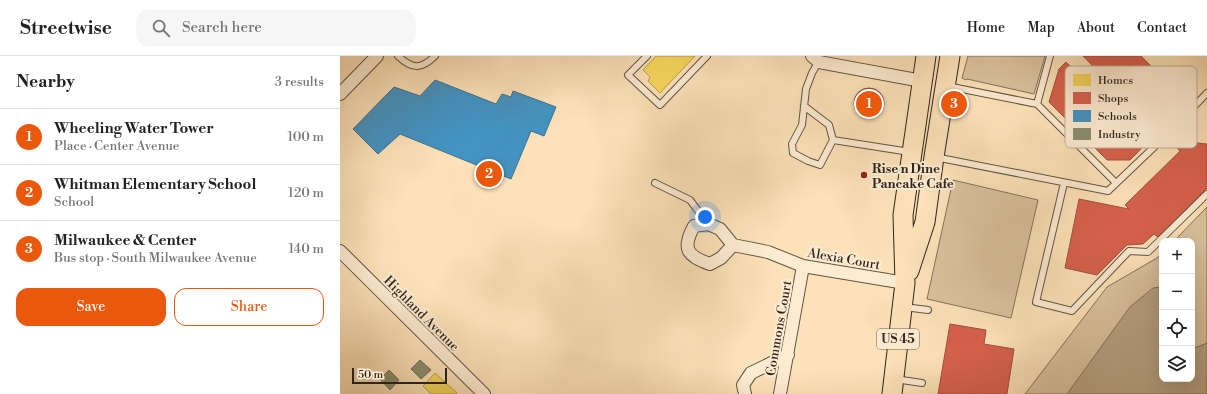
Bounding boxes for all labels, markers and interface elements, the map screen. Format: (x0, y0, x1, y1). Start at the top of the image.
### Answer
search box (136, 10, 416, 46)
text: Streetwise (20, 16, 112, 40)
icon: search (150, 17, 172, 39)
text: Search here (182, 18, 262, 37)
text: Home (967, 19, 1005, 37)
text: Map (1027, 19, 1055, 37)
text: About (1077, 19, 1115, 37)
text: Contact (1137, 19, 1187, 37)
legend (1065, 66, 1197, 148)
text: Nearby (16, 71, 75, 93)
text: 3 results (275, 74, 324, 90)
text: Homes (1098, 74, 1133, 88)
pin: 1 (856, 89, 882, 119)
pin: 3 (941, 89, 967, 119)
text: Shops (1098, 92, 1128, 106)
text: Schools (1098, 110, 1137, 124)
text: Wheeling Water Tower (54, 119, 214, 138)
text: Industry (1098, 128, 1141, 142)
text: 1 (26, 129, 32, 145)
text: 100 m (288, 129, 324, 145)
text: Place · Center Avenue (54, 138, 179, 154)
pin: 2 (476, 159, 502, 189)
place label: Rise n Dine Pancake Cafe (872, 161, 954, 192)
marker: Rise n Dine Pancake Cafe (859, 170, 869, 180)
text: Whitman Elementary School (54, 175, 256, 194)
text: 2 (25, 185, 33, 201)
text: 120 m (288, 185, 324, 201)
text: School (54, 194, 94, 210)
your location (695, 207, 715, 227)
text: Milwaukee & Center (54, 231, 197, 250)
map controls (1159, 238, 1195, 382)
button: + (1159, 238, 1195, 274)
text: 3 (25, 241, 33, 257)
text: 140 m (288, 241, 324, 257)
street label: Alexia Court (805, 245, 882, 273)
text: Bus stop · South Milwaukee Avenue (54, 250, 257, 266)
street label: Highland Avenue (380, 273, 463, 355)
button: − (1159, 274, 1195, 310)
street label: Commons Court (763, 279, 795, 377)
button: Save (16, 288, 166, 326)
button: Share (174, 288, 324, 326)
button: locate (1159, 310, 1195, 346)
road number: US 45 (877, 329, 919, 349)
button: layers (1159, 346, 1195, 382)
scale bar (352, 366, 447, 385)
text: 50 m (358, 368, 383, 382)

